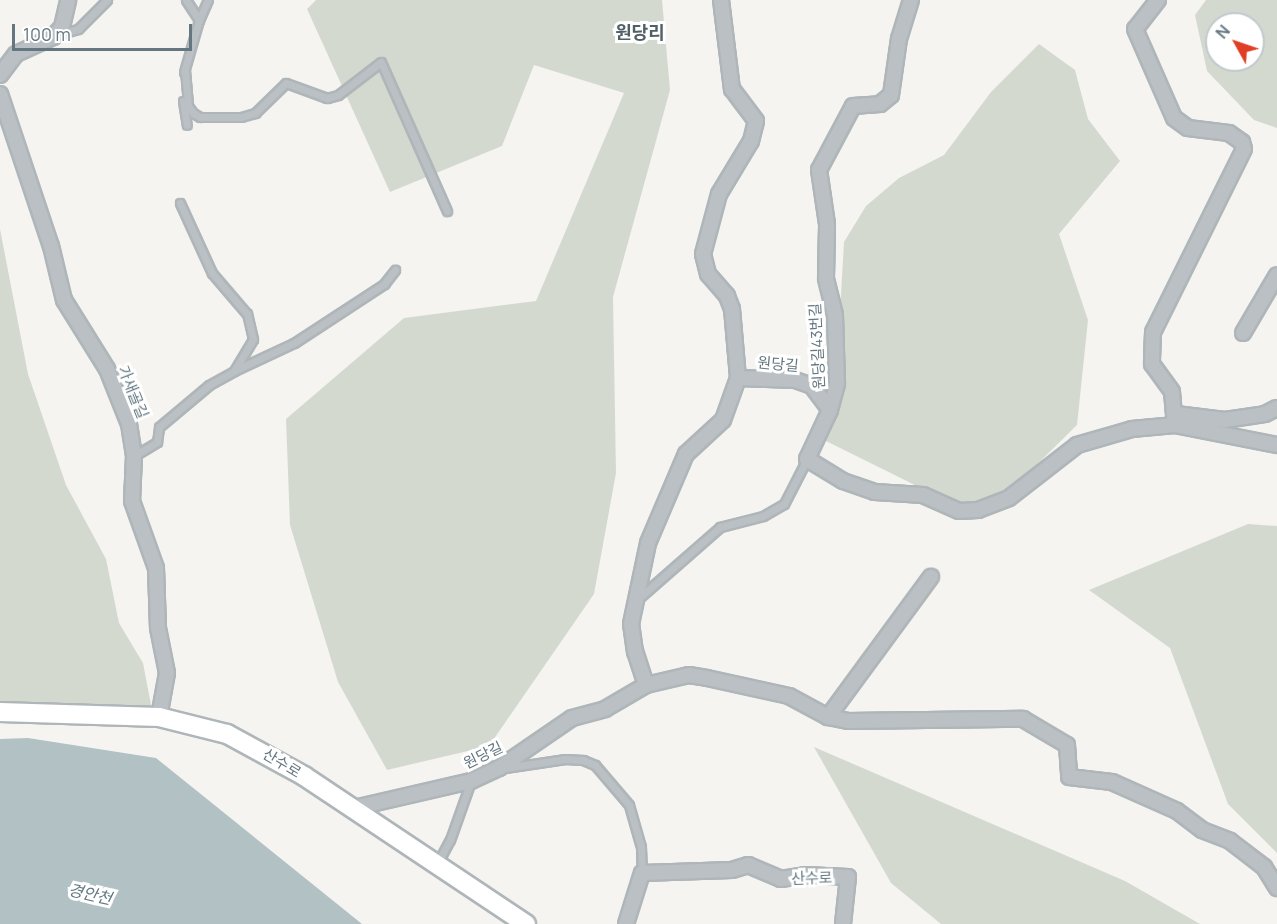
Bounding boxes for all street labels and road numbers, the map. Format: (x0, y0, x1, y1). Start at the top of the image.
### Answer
street label: 원당길43번길 (806, 303, 828, 389)
street label: 원당길 (757, 353, 799, 375)
street label: 가새골길 (114, 363, 152, 421)
street label: 원당길 (460, 738, 506, 772)
street label: 산수로 (260, 745, 304, 781)
street label: 산수로 (791, 868, 833, 888)

